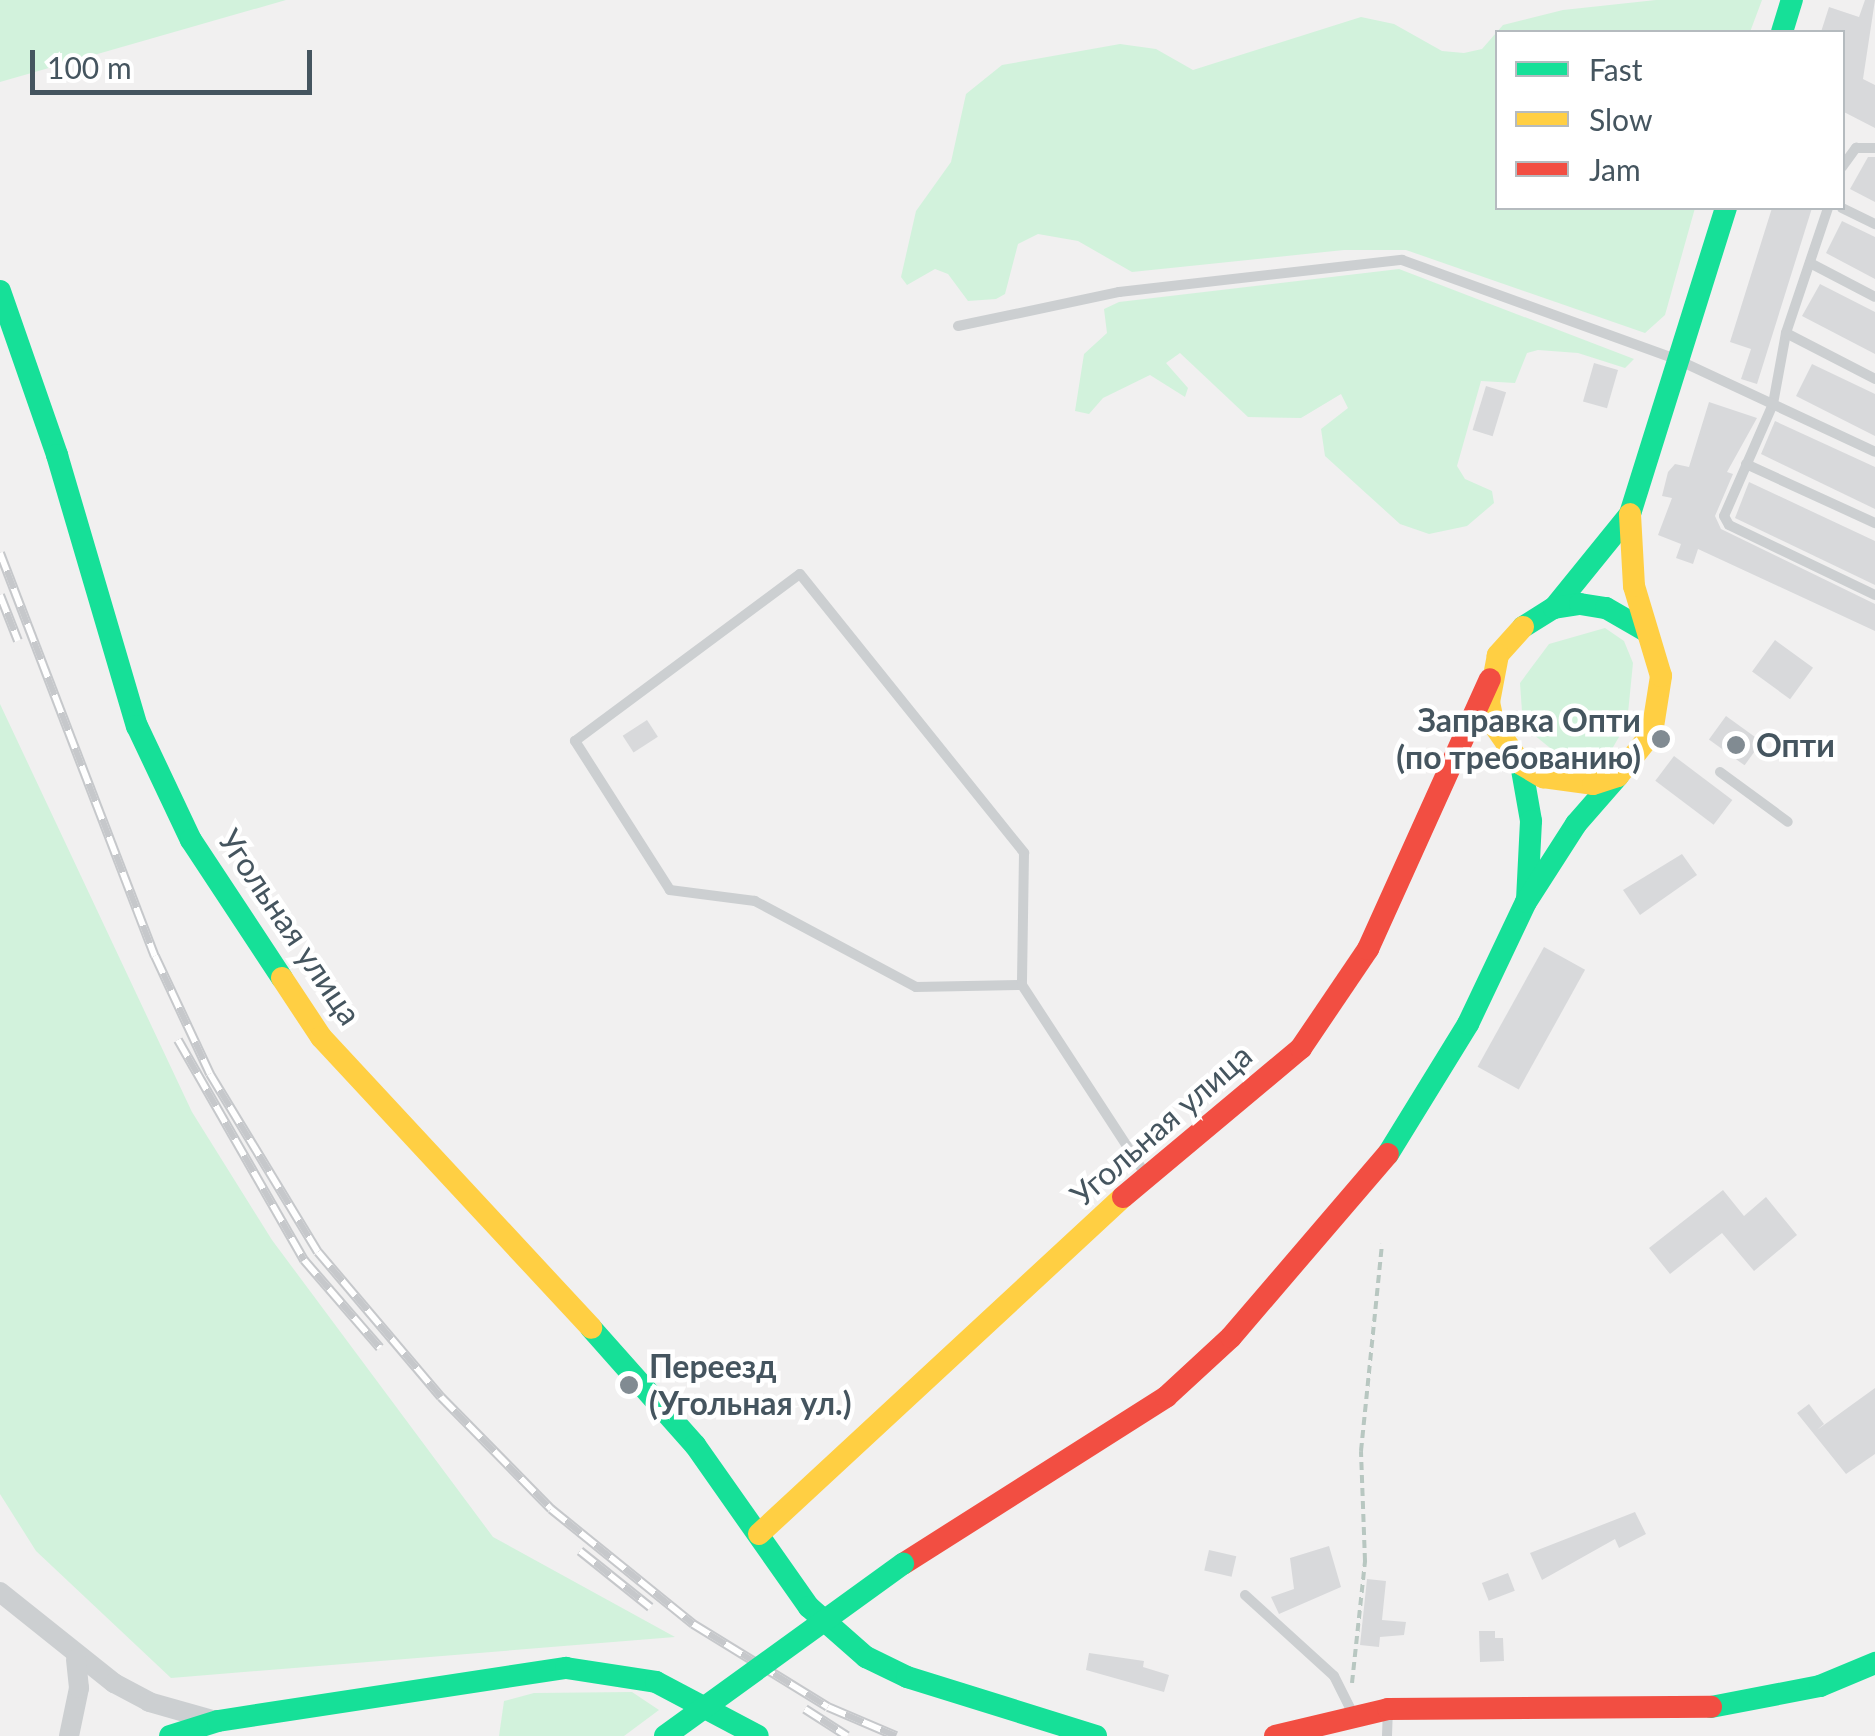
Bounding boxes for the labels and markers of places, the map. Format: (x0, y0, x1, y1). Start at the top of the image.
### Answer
place label: Заправка Опти (по требованию) (1396, 702, 1641, 777)
place label: Опти (1756, 726, 1835, 764)
marker: Заправка Опти (по требованию) (1650, 728, 1672, 750)
marker: Опти (1725, 734, 1747, 756)
place label: Переезд (Угольная ул.) (649, 1348, 851, 1423)
marker: Переезд (Угольная ул.) (618, 1374, 640, 1396)

